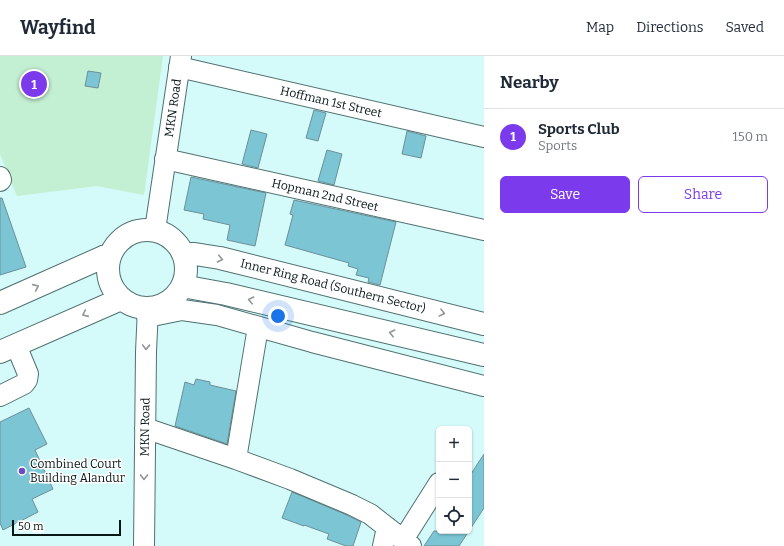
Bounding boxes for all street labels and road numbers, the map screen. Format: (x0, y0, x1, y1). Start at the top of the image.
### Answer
street label: MKN Road (162, 78, 184, 138)
street label: Hoffman 1st Street (279, 84, 384, 121)
street label: Hopman 2nd Street (270, 176, 380, 214)
street label: Inner Ring Road (Southern Sector) (239, 255, 428, 316)
street label: MKN Road (137, 397, 153, 457)

